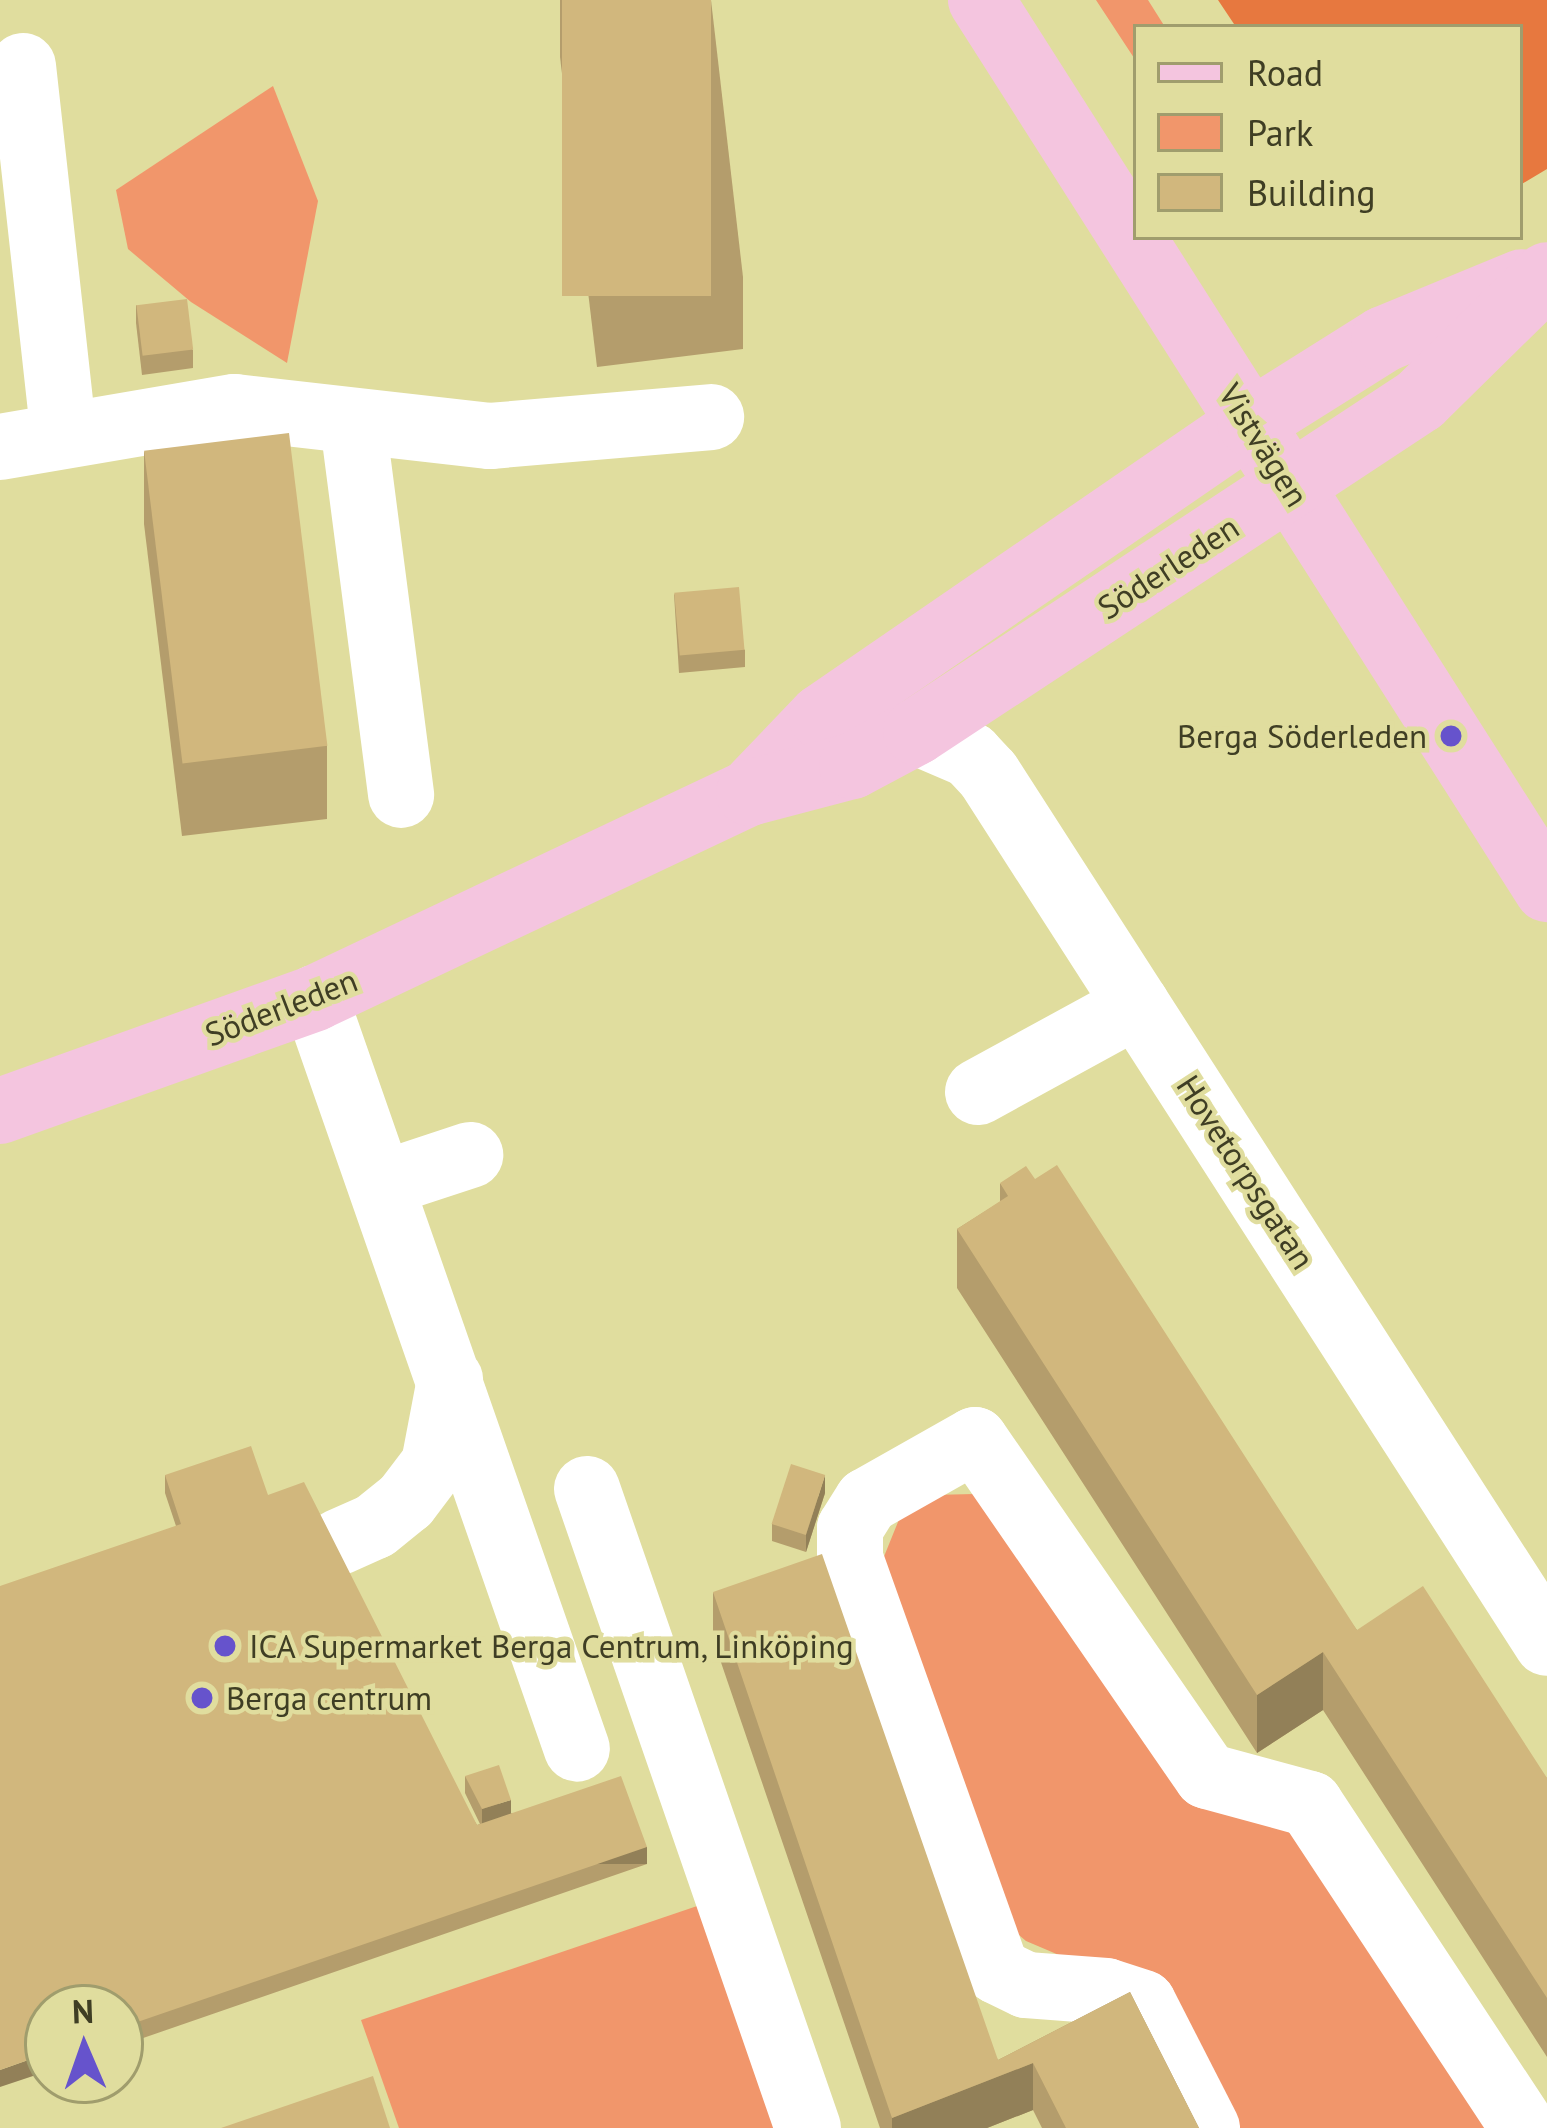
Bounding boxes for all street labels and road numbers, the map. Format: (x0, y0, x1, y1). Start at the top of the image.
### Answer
street label: Vistvägen (1211, 376, 1317, 514)
street label: Söderleden (1090, 507, 1246, 627)
street label: Söderleden (199, 960, 363, 1054)
street label: Hovetorpsgatan (1169, 1068, 1323, 1276)

